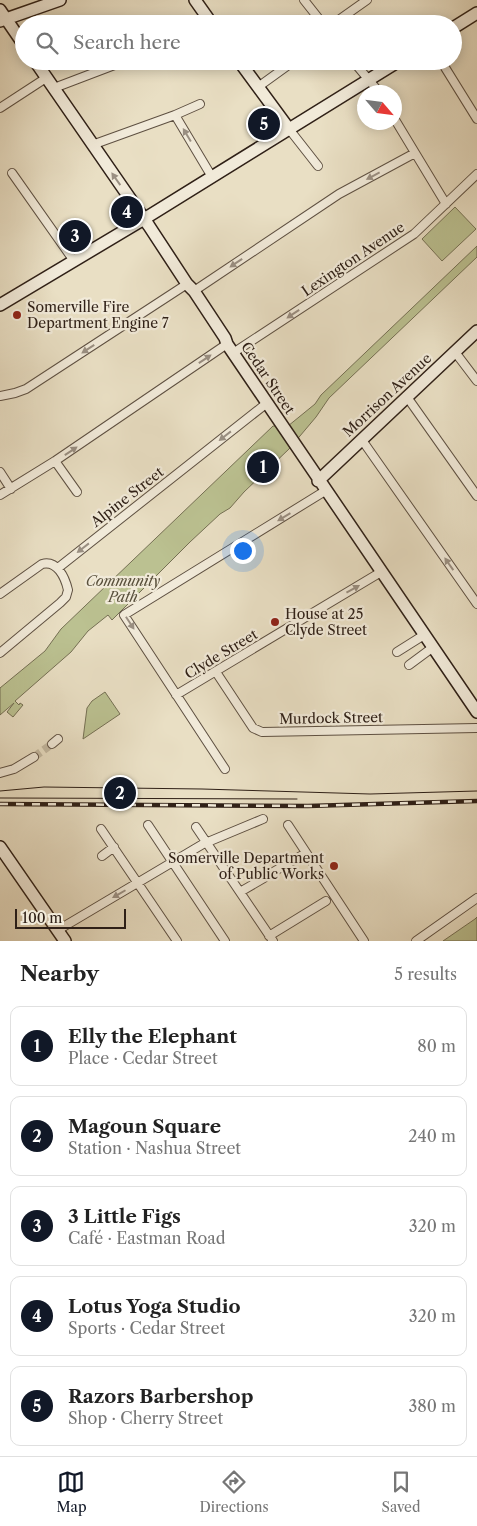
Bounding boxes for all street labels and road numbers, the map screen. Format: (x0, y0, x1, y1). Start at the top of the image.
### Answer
street label: Lexington Avenue (298, 218, 408, 300)
street label: Cedar Street (237, 338, 299, 418)
street label: Morrison Avenue (339, 349, 435, 441)
street label: Alpine Street (86, 463, 167, 532)
street label: Clyde Street (181, 625, 261, 683)
street label: Murdock Street (279, 708, 383, 728)

